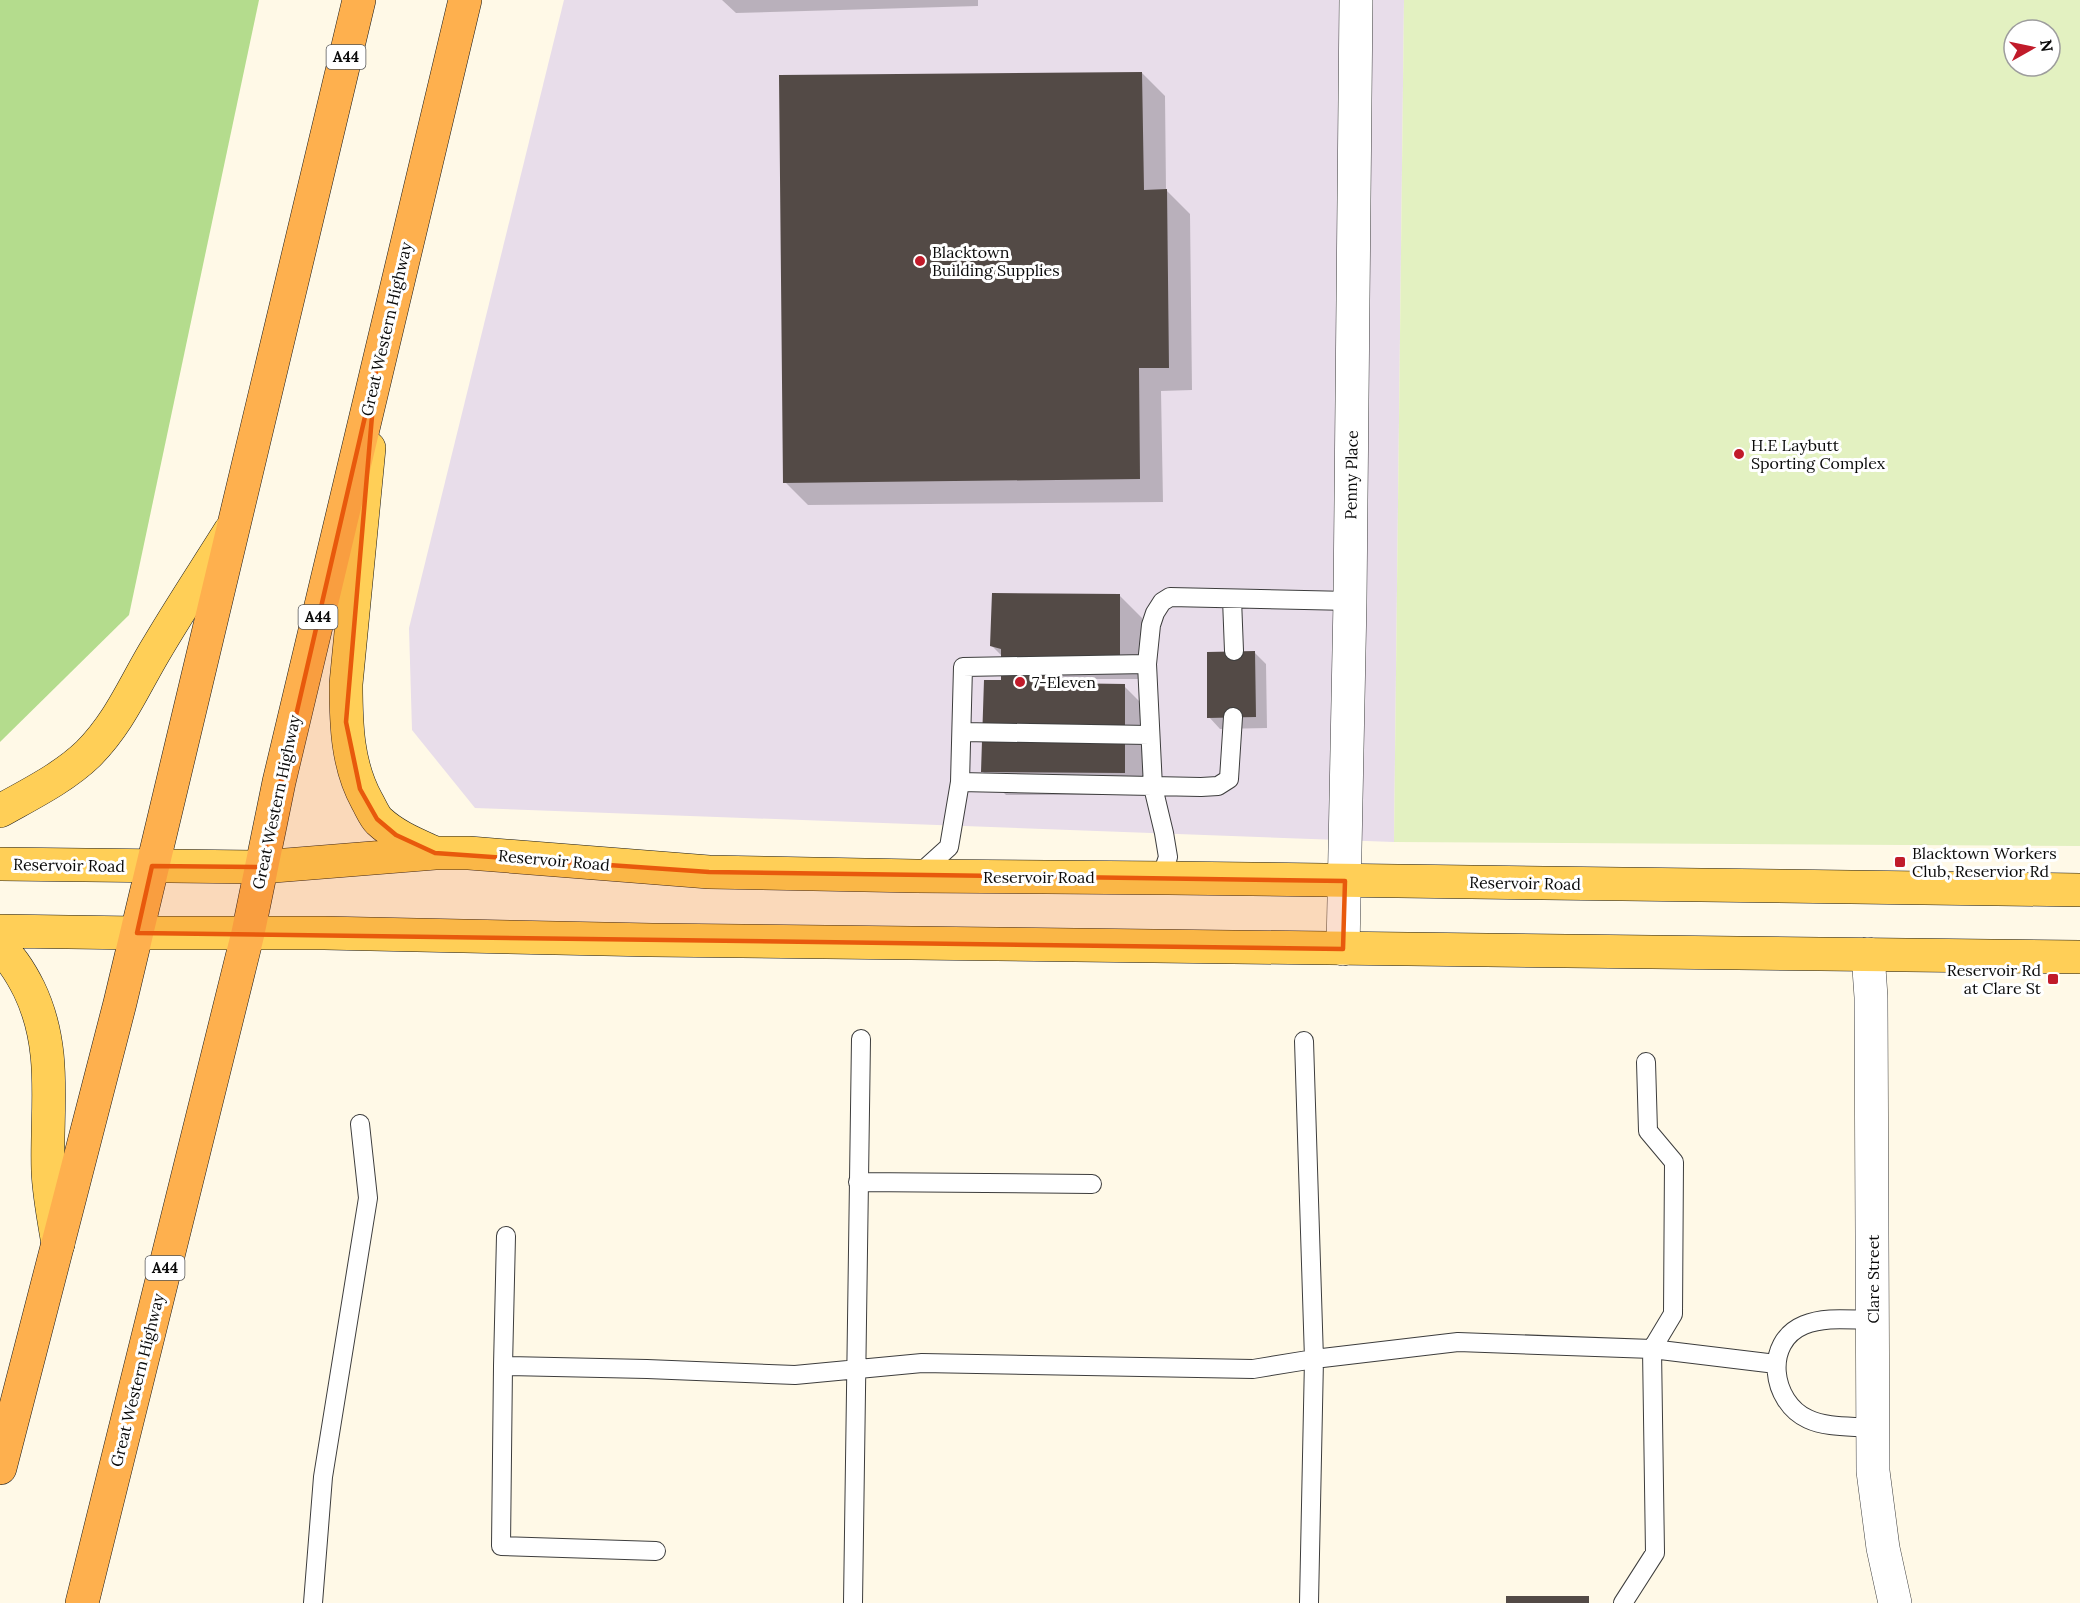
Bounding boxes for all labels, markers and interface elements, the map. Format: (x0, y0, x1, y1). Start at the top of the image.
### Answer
north arrow (2002, 18, 2062, 78)
text: N (2036, 38, 2058, 53)
road number: A44 (326, 45, 366, 69)
street label: Great Western Highway (356, 239, 416, 418)
place label: Blacktown Building Supplies (932, 242, 1060, 280)
marker: Blacktown Building Supplies (913, 254, 927, 268)
street label: Penny Place (1340, 430, 1362, 520)
place label: H.E Laybutt Sporting Complex (1751, 435, 1886, 473)
marker: H.E Laybutt Sporting Complex (1732, 447, 1746, 461)
road number: A44 (298, 605, 338, 629)
place label: 7-Eleven (1032, 672, 1096, 692)
marker: 7-Eleven (1013, 675, 1027, 689)
street label: Great Western Highway (248, 712, 304, 891)
place label: Blacktown Workers Club, Reservior Rd (1912, 843, 2057, 881)
street label: Reservoir Road (497, 845, 611, 875)
street label: Reservoir Road (13, 854, 126, 876)
marker: Blacktown Workers Club, Reservior Rd (1893, 855, 1907, 869)
street label: Reservoir Road (983, 867, 1095, 887)
street label: Reservoir Road (1469, 872, 1582, 894)
place label: Reservoir Rd at Clare St (1947, 960, 2042, 998)
marker: Reservoir Rd at Clare St (2046, 972, 2060, 986)
street label: Clare Street (1863, 1234, 1883, 1323)
road number: A44 (146, 1256, 184, 1280)
street label: Great Western Highway (106, 1291, 168, 1469)

